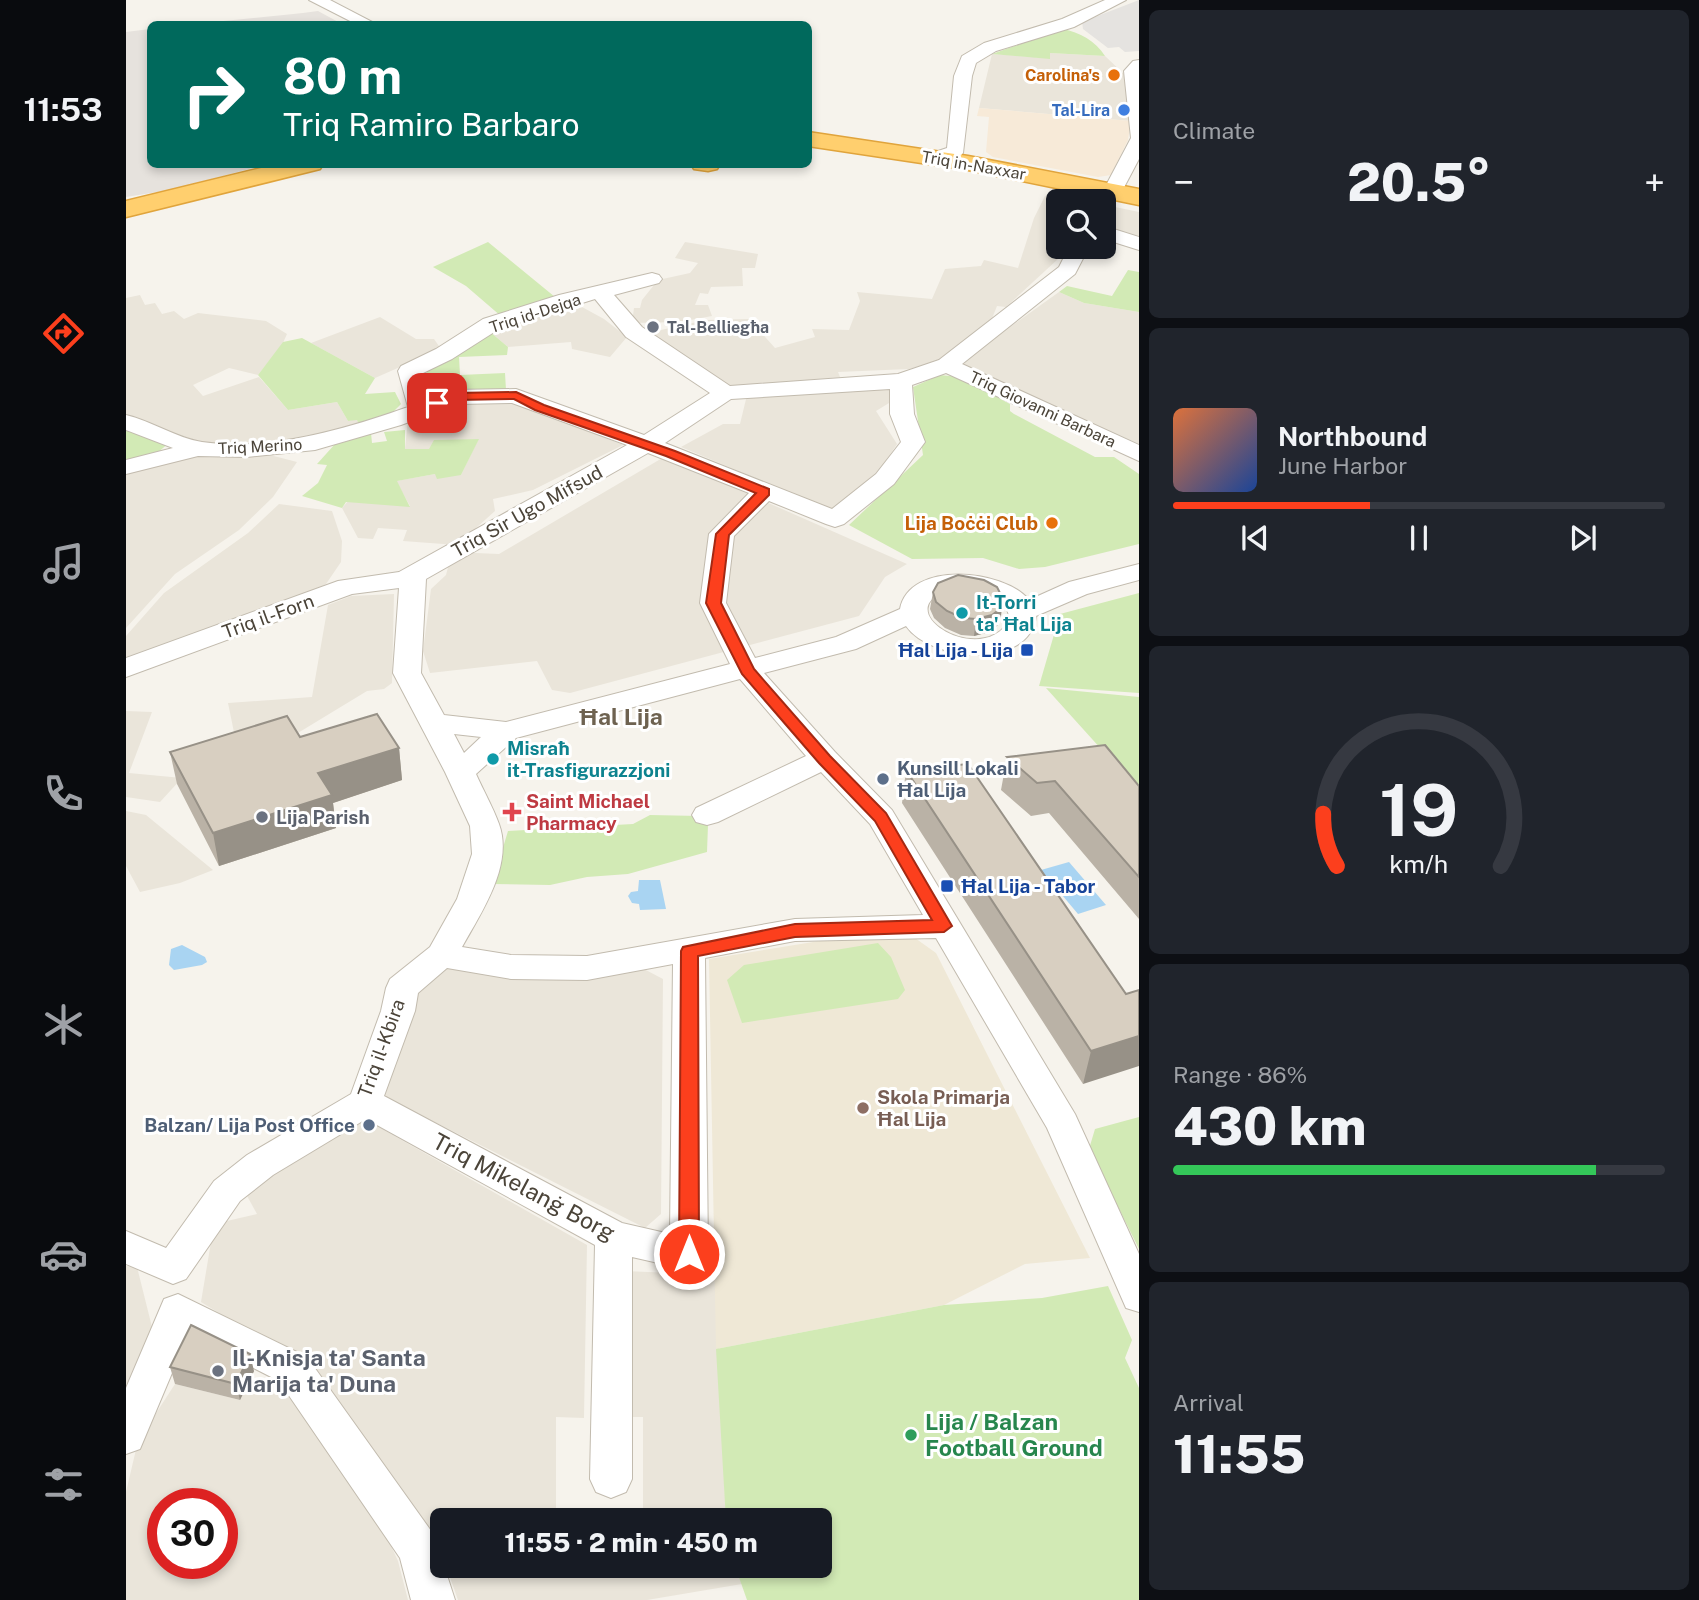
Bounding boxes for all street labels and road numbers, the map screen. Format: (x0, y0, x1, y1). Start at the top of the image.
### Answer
street label: Triq in-Naxxar (920, 147, 1027, 184)
street label: Triq id-Dejqa (487, 290, 583, 337)
street label: Triq Giovanni Barbara (967, 367, 1119, 452)
street label: Triq Merino (217, 435, 303, 458)
street label: Triq Sir Ugo Mifsud (448, 460, 606, 562)
street label: Triq il-Forn (219, 589, 317, 643)
street label: Triq il-Kbira (353, 996, 409, 1100)
street label: Triq Mikelanġ Borg (428, 1127, 620, 1246)

